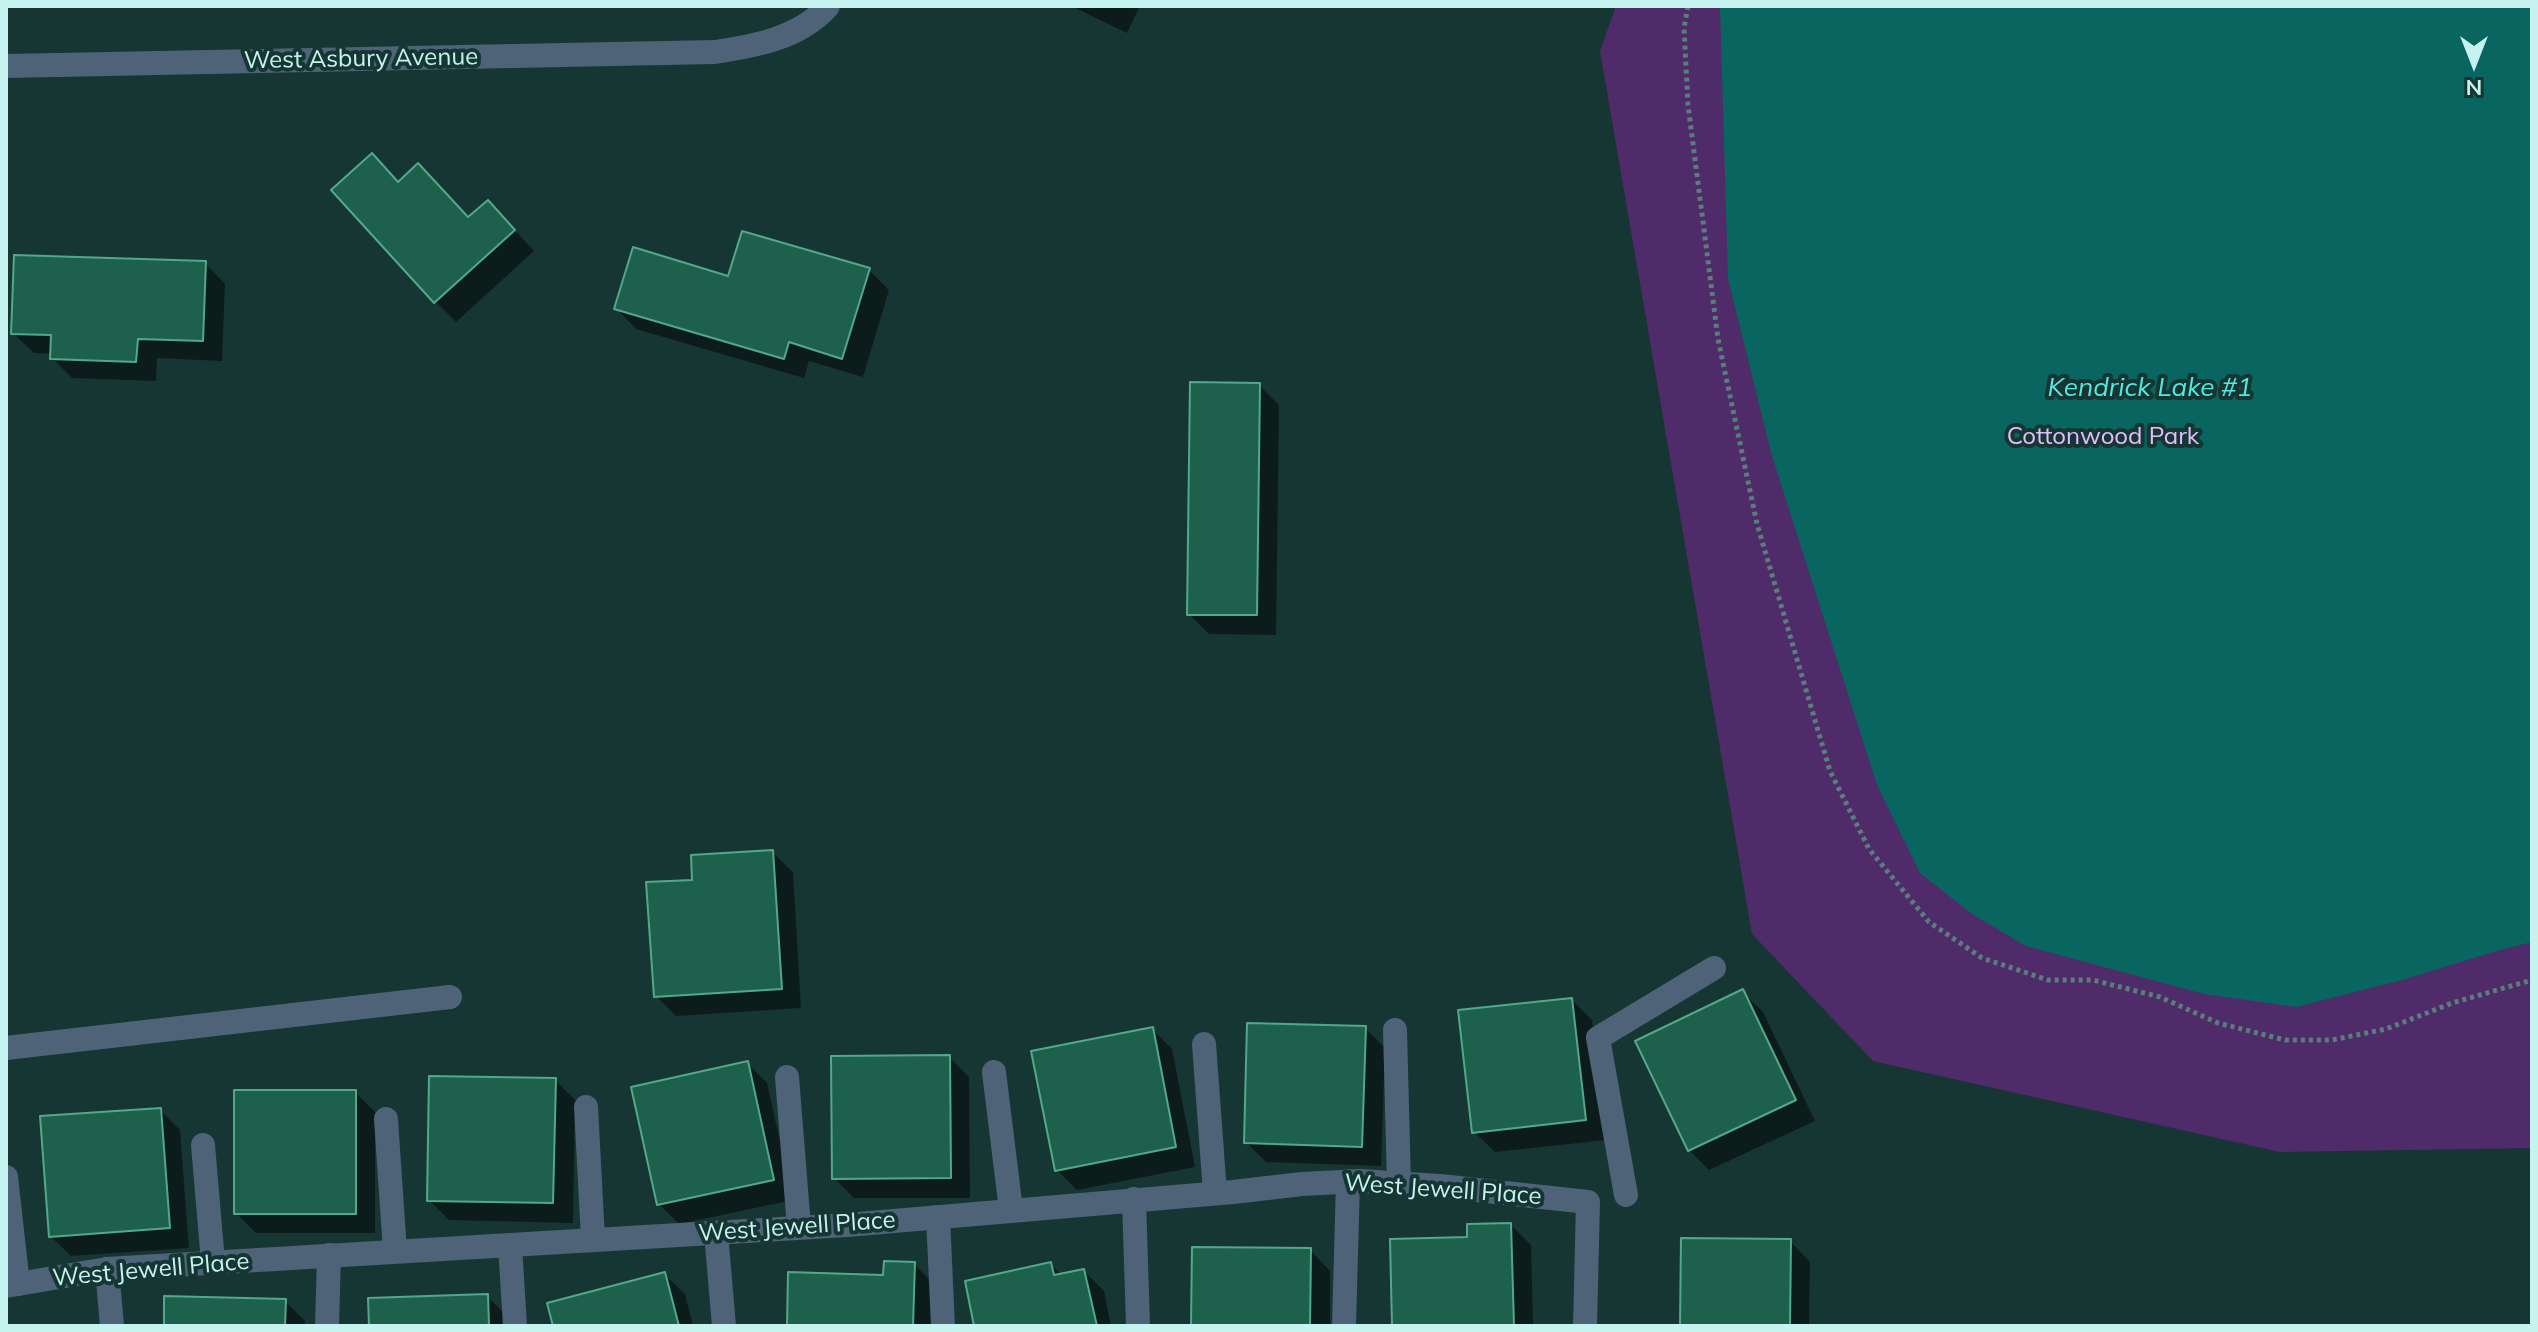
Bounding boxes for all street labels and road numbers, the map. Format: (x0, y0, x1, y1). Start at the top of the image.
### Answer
street label: West Asbury Avenue (244, 43, 478, 75)
street label: West Jewell Place (1344, 1169, 1542, 1211)
street label: West Jewell Place (698, 1206, 896, 1248)
street label: West Jewell Place (51, 1247, 251, 1293)

